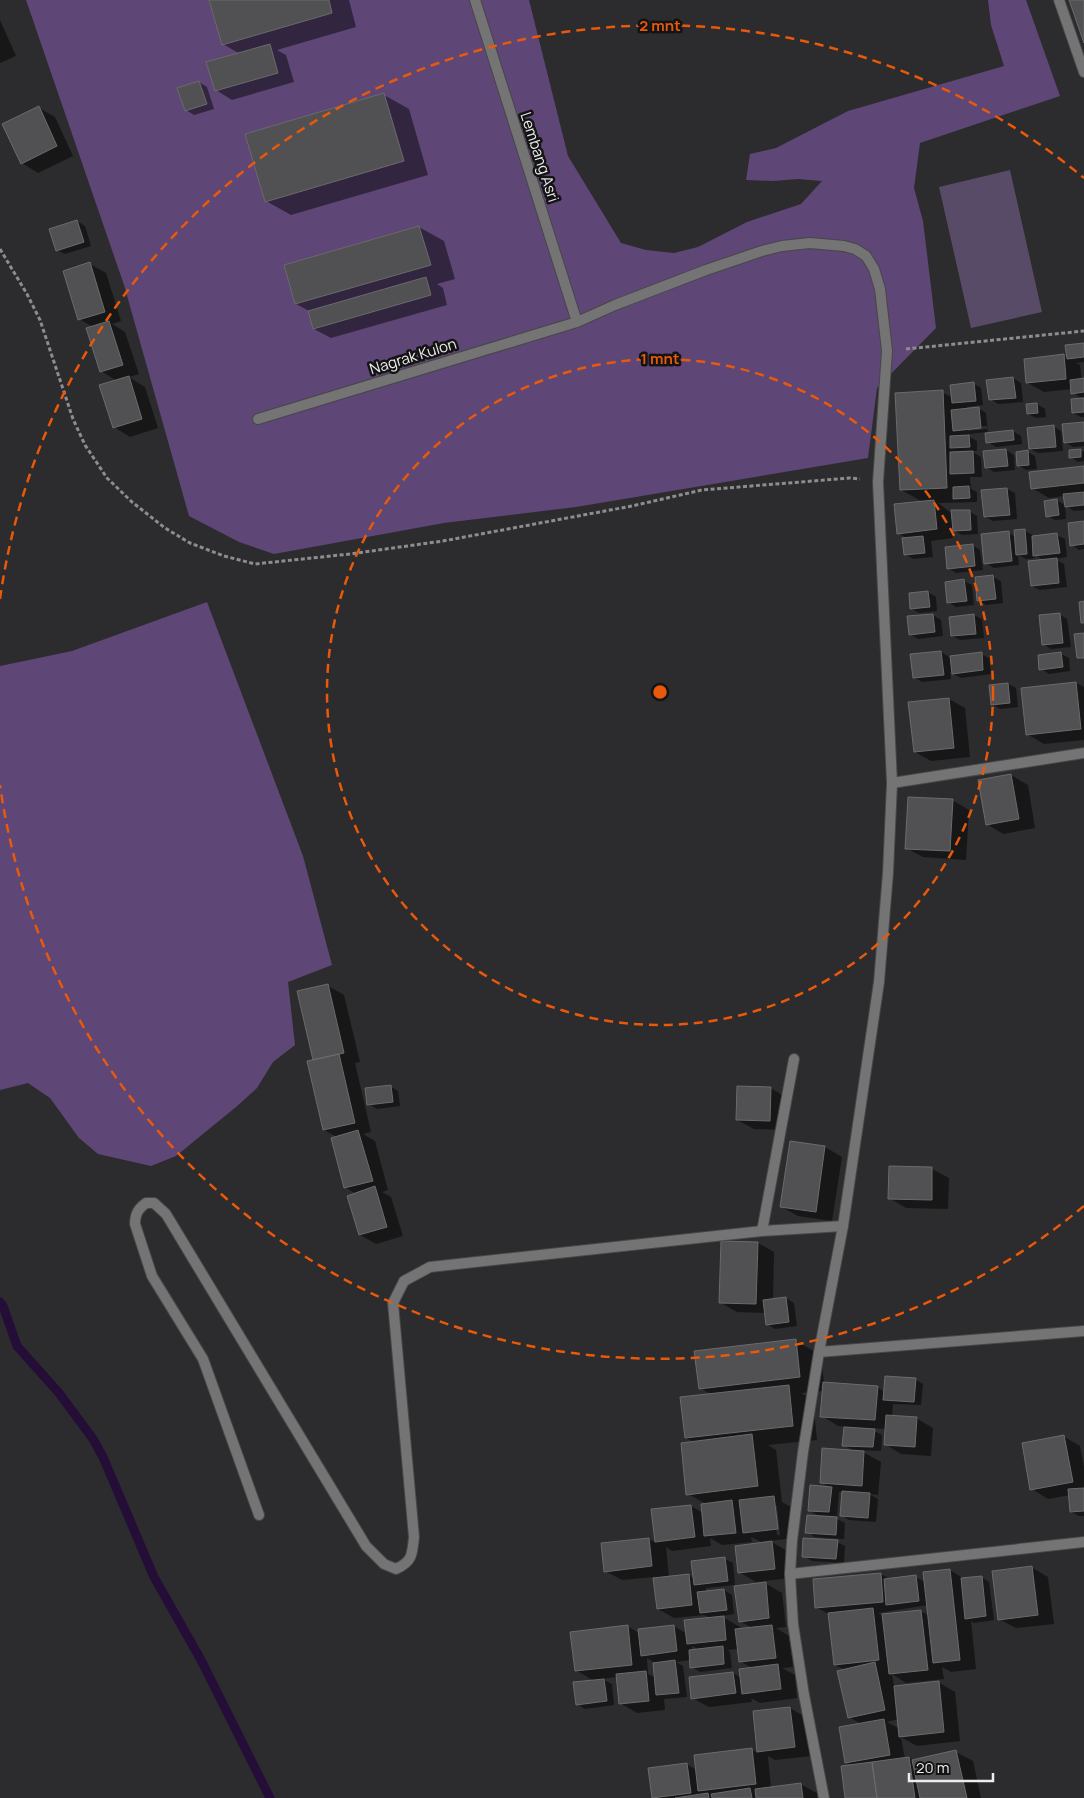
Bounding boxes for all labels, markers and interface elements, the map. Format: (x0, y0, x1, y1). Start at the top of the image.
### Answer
text: 2 mnt (639, 15, 681, 36)
street label: Lembang Asri (516, 109, 564, 205)
street label: Nagrak Kulon (367, 333, 459, 379)
text: 1 mnt (641, 348, 679, 369)
centre of rings (651, 683, 669, 701)
scale bar (909, 1750, 993, 1782)
text: 20 m (916, 1757, 949, 1778)

